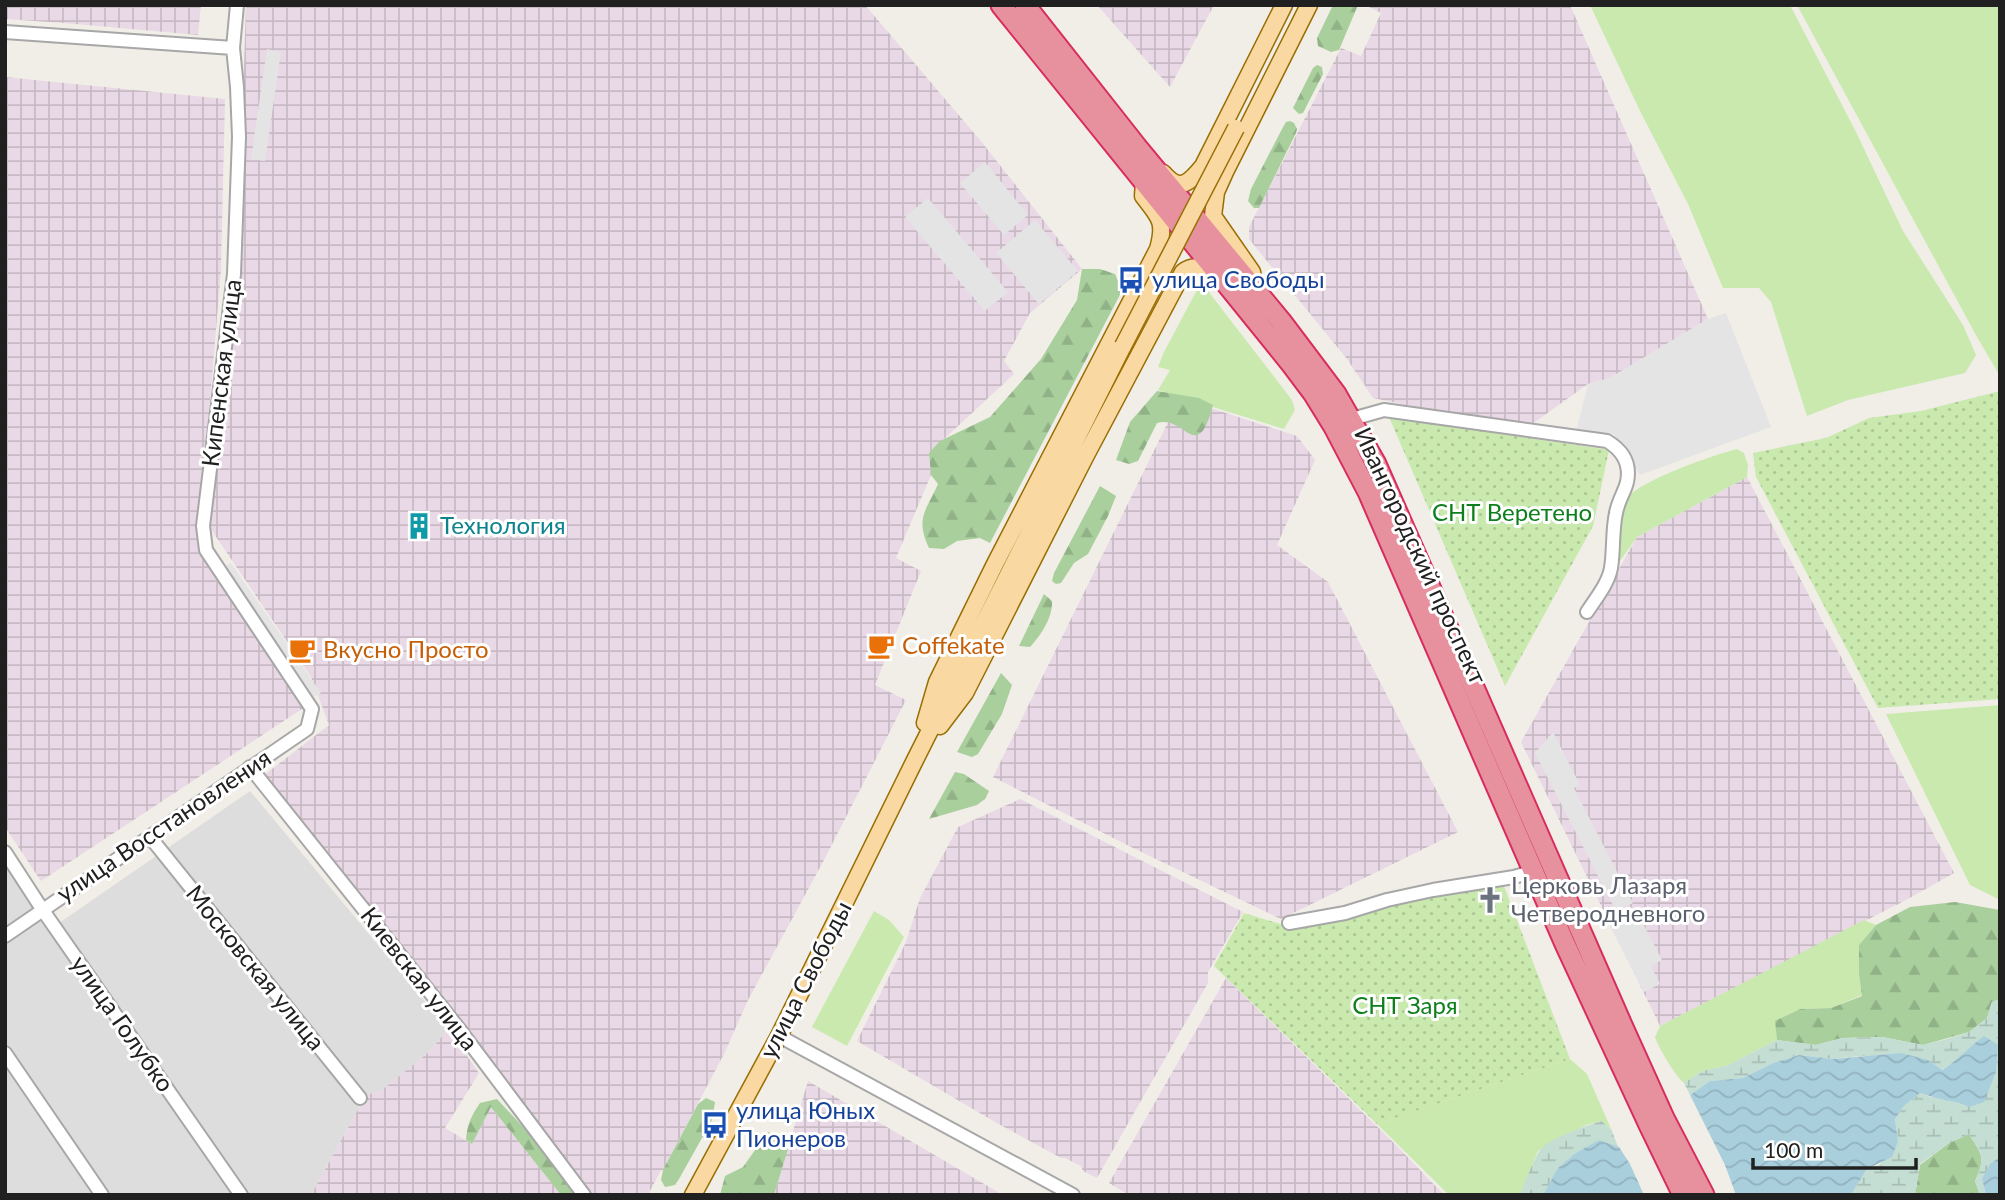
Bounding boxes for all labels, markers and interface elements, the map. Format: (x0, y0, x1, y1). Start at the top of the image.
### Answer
place label: улица Свободы (1152, 264, 1325, 293)
bus stop icon: улица Свободы (1116, 265, 1146, 295)
street label: Кипенская улица (195, 277, 246, 468)
street label: Ивангородский проспект (1349, 422, 1494, 688)
park label: СНТ Веретено (1432, 497, 1592, 526)
place label: Технология (440, 510, 566, 539)
building icon: Технология (404, 511, 434, 541)
place label: Coffekate (902, 630, 1005, 659)
cafe icon: Coffekate (866, 631, 896, 661)
place label: Вкусно Просто (323, 634, 489, 663)
cafe icon: Вкусно Просто (287, 635, 317, 665)
street label: улица Восстановления (51, 742, 276, 907)
place label: Церковь Лазаря Четверодневного (1511, 870, 1705, 927)
street label: Московская улица (181, 879, 332, 1055)
church icon: Церковь Лазаря Четверодневного (1475, 885, 1505, 915)
street label: улица Свободы (753, 896, 857, 1063)
street label: Киевская улица (355, 901, 485, 1055)
street label: улица Голубко (66, 949, 181, 1097)
park label: СНТ Заря (1352, 990, 1458, 1019)
place label: улица Юных Пионеров (736, 1095, 875, 1152)
bus stop icon: улица Юных Пионеров (700, 1110, 730, 1140)
scale bar (1753, 1126, 1916, 1170)
text: 100 m (1764, 1137, 1823, 1162)

